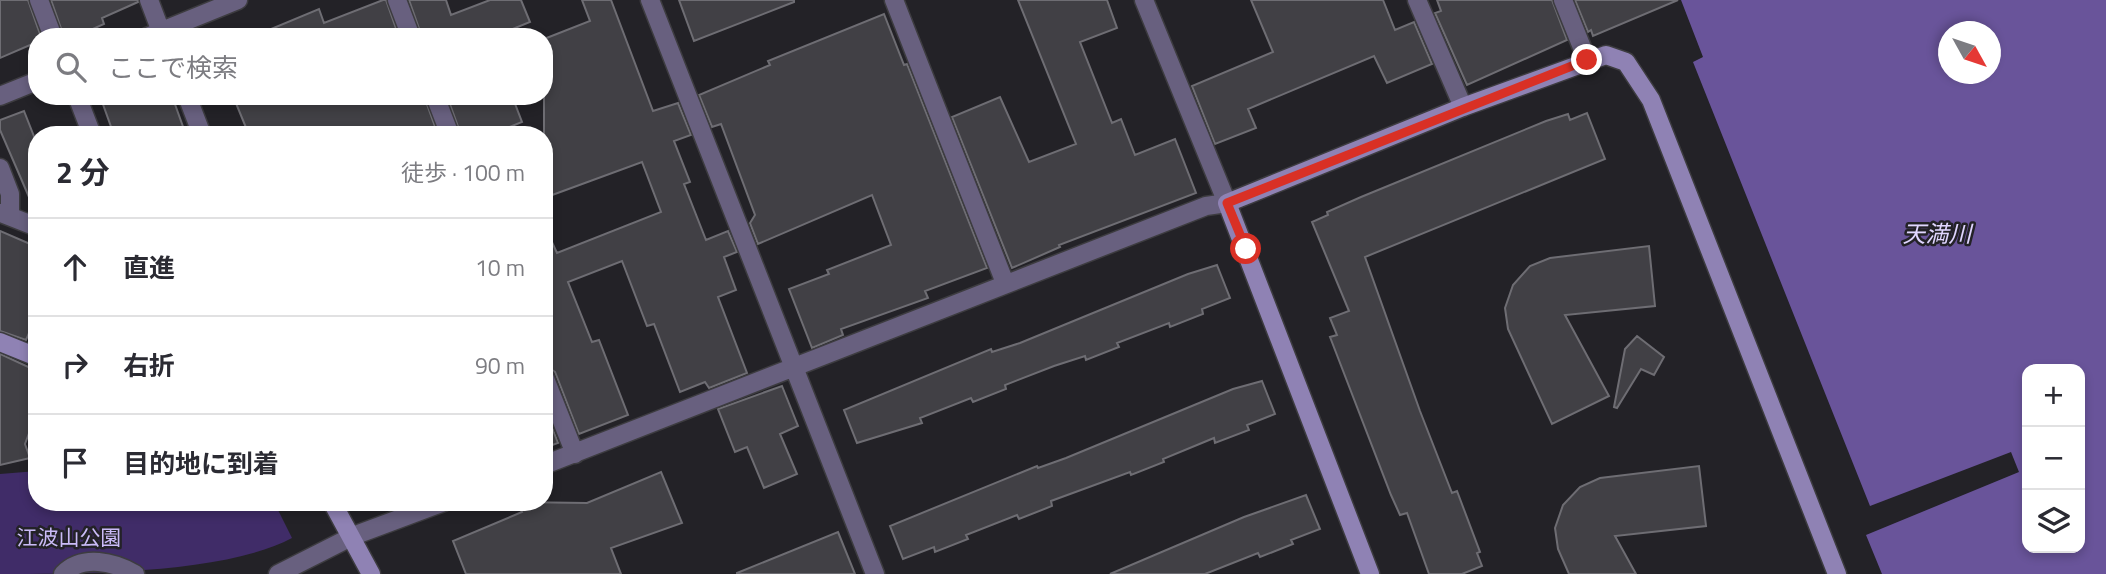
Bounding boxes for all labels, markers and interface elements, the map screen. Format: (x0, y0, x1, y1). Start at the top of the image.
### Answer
north arrow (1938, 21, 2001, 84)
search box (28, 28, 553, 105)
route end (1571, 44, 1602, 75)
icon: search (52, 48, 90, 86)
text: ここで検索 (108, 48, 238, 87)
text: 2 分 (56, 149, 109, 195)
text: 徒歩 · 100 m (401, 155, 525, 190)
water label: 天満川 (1903, 216, 1975, 251)
route start (1230, 233, 1261, 264)
icon: ahead (56, 248, 94, 286)
text: 直進 (123, 248, 175, 287)
text: 10 m (475, 250, 525, 285)
icon: right (56, 346, 94, 384)
text: 右折 (123, 346, 175, 385)
text: 90 m (475, 348, 525, 383)
map controls (2022, 364, 2085, 553)
button: + (2022, 364, 2085, 427)
button: − (2022, 427, 2085, 490)
icon: arrive (56, 444, 94, 482)
text: 目的地に到着 (123, 444, 279, 483)
button: layers (2022, 490, 2085, 553)
park label: 江波山公園 (17, 521, 122, 553)

